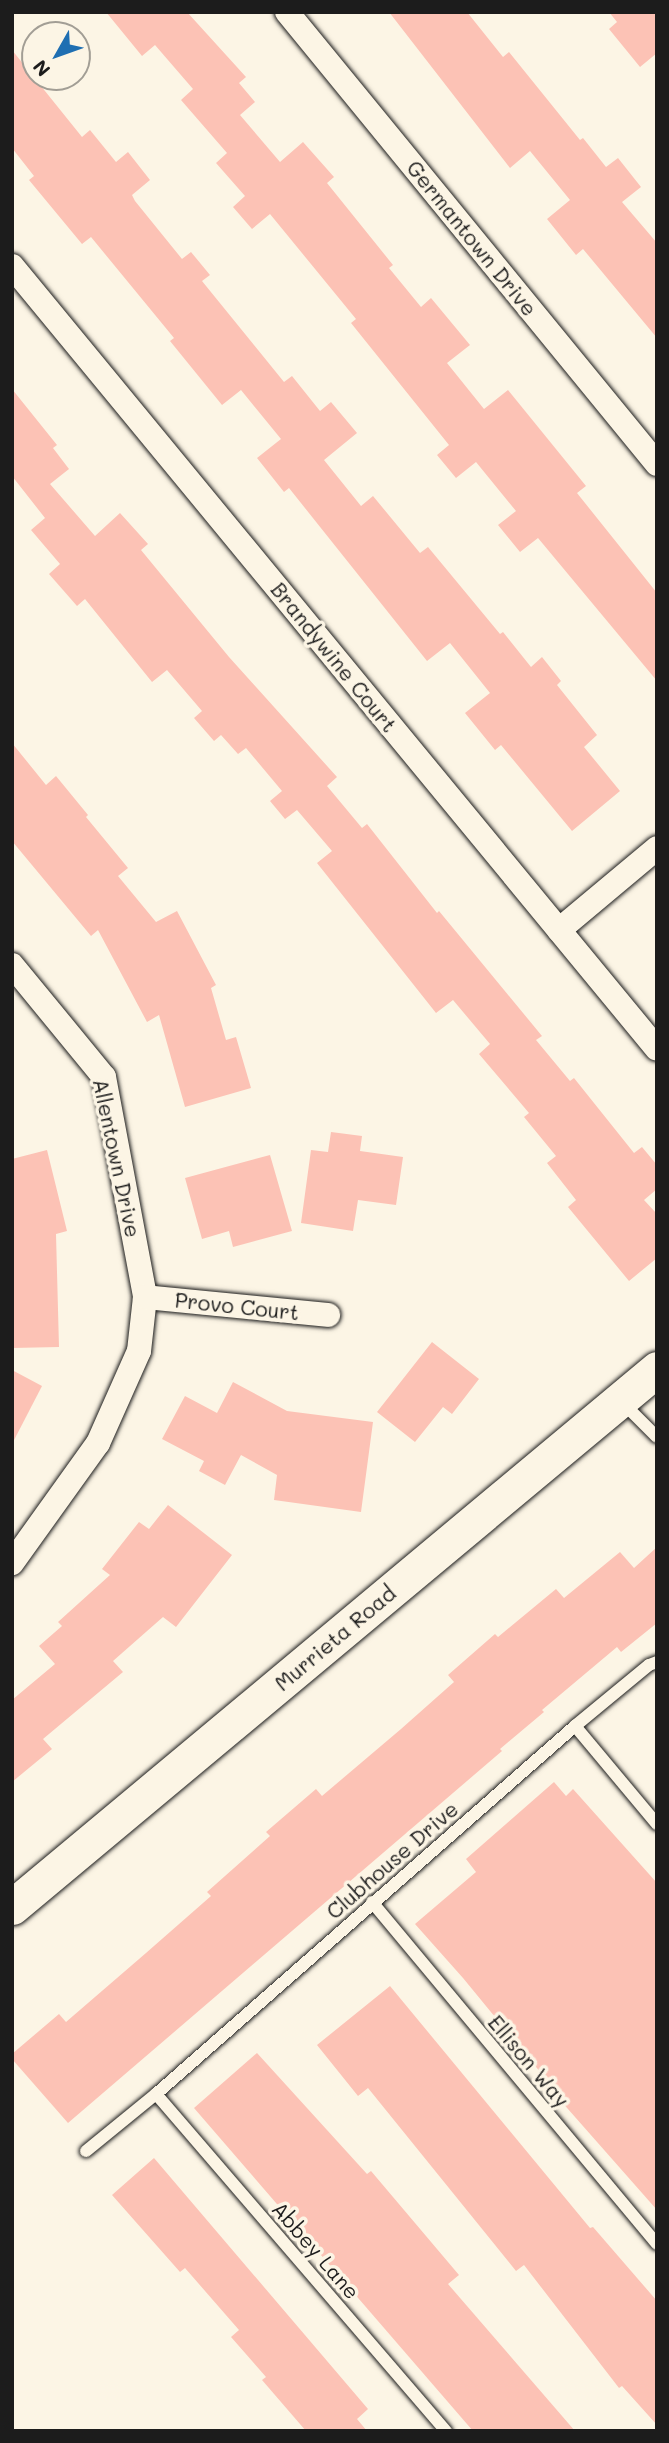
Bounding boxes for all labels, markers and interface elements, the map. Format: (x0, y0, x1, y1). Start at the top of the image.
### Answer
north arrow (21, 21, 91, 91)
text: N (27, 55, 55, 82)
street label: Germantown Drive (402, 155, 542, 321)
street label: Brandywine Court (266, 577, 402, 737)
street label: Allentown Drive (88, 1076, 146, 1240)
street label: Provo Court (174, 1287, 300, 1325)
street label: Murrieta Road (269, 1580, 401, 1696)
street label: Clubhouse Drive (321, 1796, 463, 1924)
street label: Ellison Way (483, 2010, 575, 2112)
street label: Abbey Lane (267, 2196, 365, 2304)

